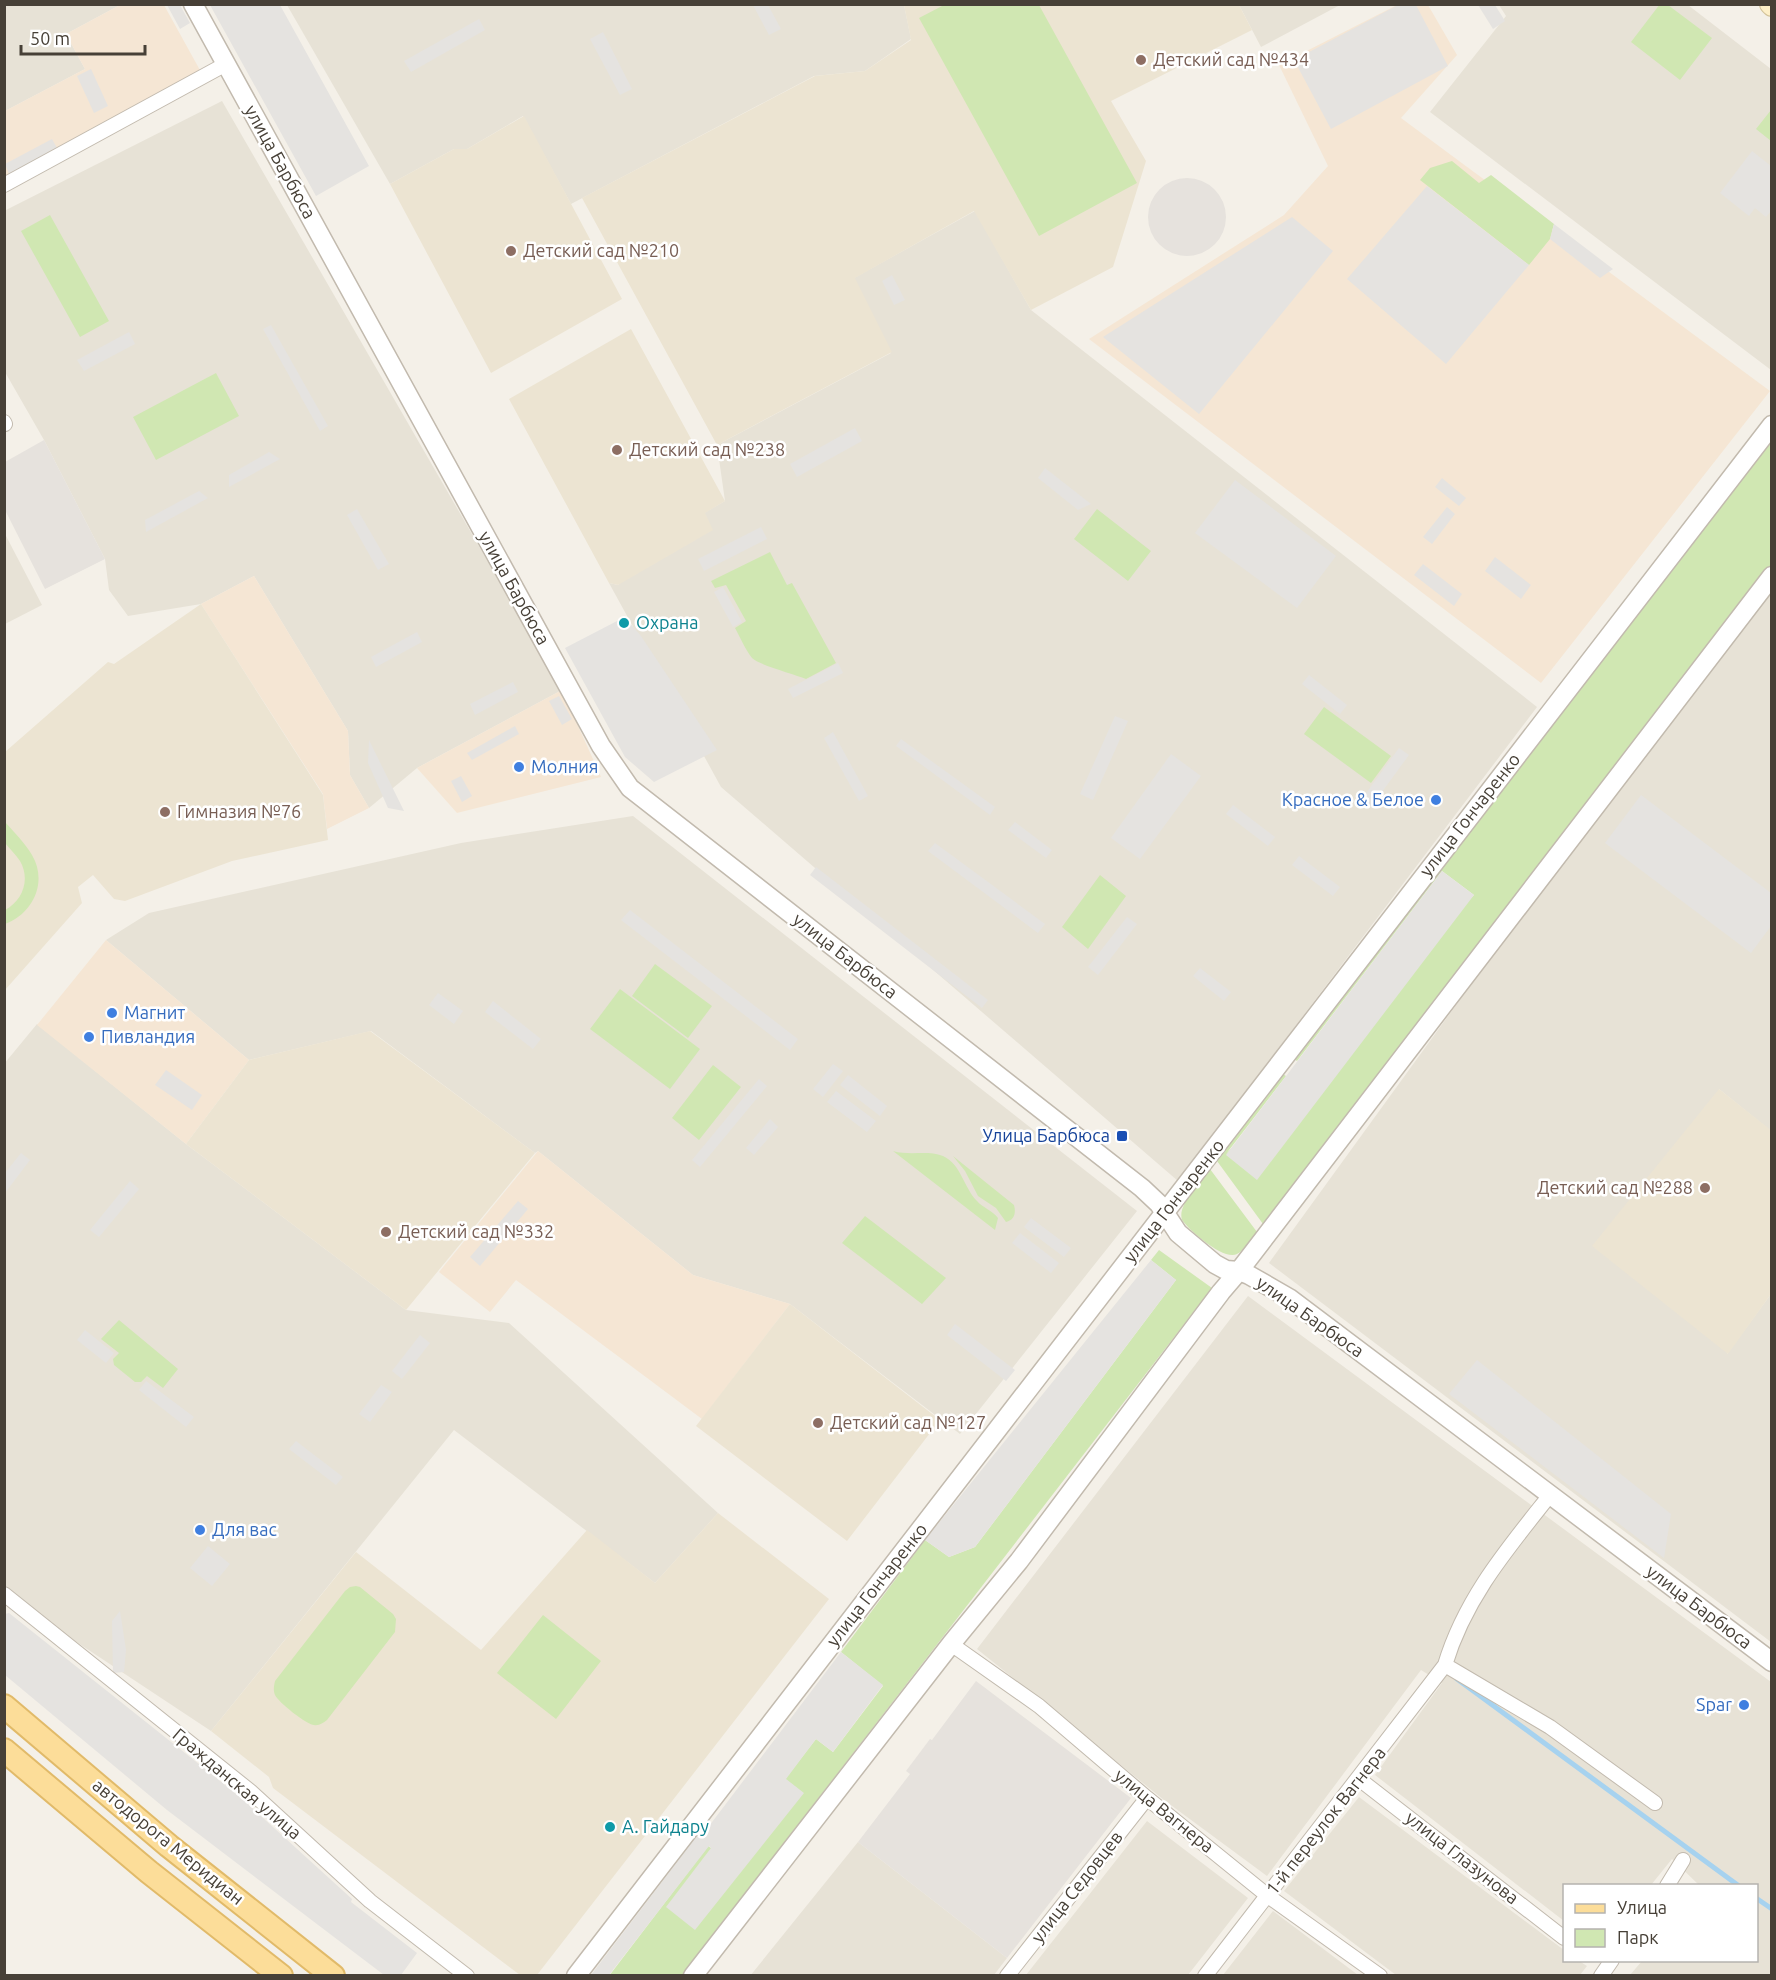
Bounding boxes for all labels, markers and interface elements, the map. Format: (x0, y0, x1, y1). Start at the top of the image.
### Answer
scale bar (21, 18, 146, 56)
text: 50 m (30, 28, 70, 48)
place label: Детский сад №434 (1153, 49, 1309, 69)
marker: Детский сад №434 (1134, 53, 1148, 67)
street label: улица Барбюса (241, 101, 320, 222)
place label: Детский сад №210 (523, 240, 679, 260)
marker: Детский сад №210 (504, 244, 518, 258)
place label: Детский сад №238 (629, 439, 785, 459)
marker: Детский сад №238 (610, 443, 624, 457)
street label: улица Барбюса (475, 527, 554, 648)
place label: Охрана (636, 612, 699, 632)
marker: Охрана (617, 616, 631, 630)
street label: улица Гончаренко (1415, 749, 1523, 880)
place label: Молния (531, 756, 599, 776)
marker: Молния (512, 760, 526, 774)
place label: Красное & Белое (1282, 789, 1424, 809)
marker: Красное & Белое (1429, 793, 1443, 807)
place label: Гимназия №76 (177, 801, 301, 821)
marker: Гимназия №76 (158, 805, 172, 819)
street label: улица Барбюса (790, 908, 902, 1002)
place label: Магнит (124, 1002, 185, 1022)
marker: Магнит (105, 1006, 119, 1020)
place label: Пивландия (101, 1026, 195, 1046)
marker: Пивландия (82, 1030, 96, 1044)
place label: Улица Барбюса (983, 1125, 1110, 1145)
marker: Улица Барбюса (1115, 1129, 1129, 1143)
street label: улица Гончаренко (1119, 1135, 1227, 1266)
place label: Детский сад №288 (1537, 1177, 1693, 1197)
marker: Детский сад №288 (1698, 1181, 1712, 1195)
place label: Детский сад №332 (398, 1221, 554, 1241)
marker: Детский сад №332 (379, 1225, 393, 1239)
street label: улица Барбюса (1253, 1272, 1368, 1361)
place label: Детский сад №127 (830, 1412, 986, 1432)
marker: Детский сад №127 (811, 1416, 825, 1430)
place label: Для вас (212, 1519, 277, 1539)
street label: улица Гончаренко (822, 1519, 930, 1650)
marker: Для вас (193, 1523, 207, 1537)
street label: улица Барбюса (1643, 1560, 1756, 1652)
place label: Spar (1696, 1694, 1732, 1714)
marker: Spar (1737, 1698, 1751, 1712)
street label: Гражданская улица (169, 1724, 306, 1843)
street label: 1-й переулок Вагнера (1261, 1743, 1389, 1898)
street label: улица Вагнера (1111, 1764, 1218, 1856)
street label: автодорога Меридиан (89, 1774, 248, 1908)
street label: улица Глазунова (1402, 1807, 1523, 1908)
place label: А. Гайдару (622, 1816, 709, 1836)
marker: А. Гайдару (603, 1820, 617, 1834)
street label: улица Седовцев (1027, 1827, 1126, 1946)
legend (1563, 1884, 1758, 1962)
text: Улица (1617, 1897, 1667, 1917)
text: Парк (1617, 1927, 1658, 1947)

